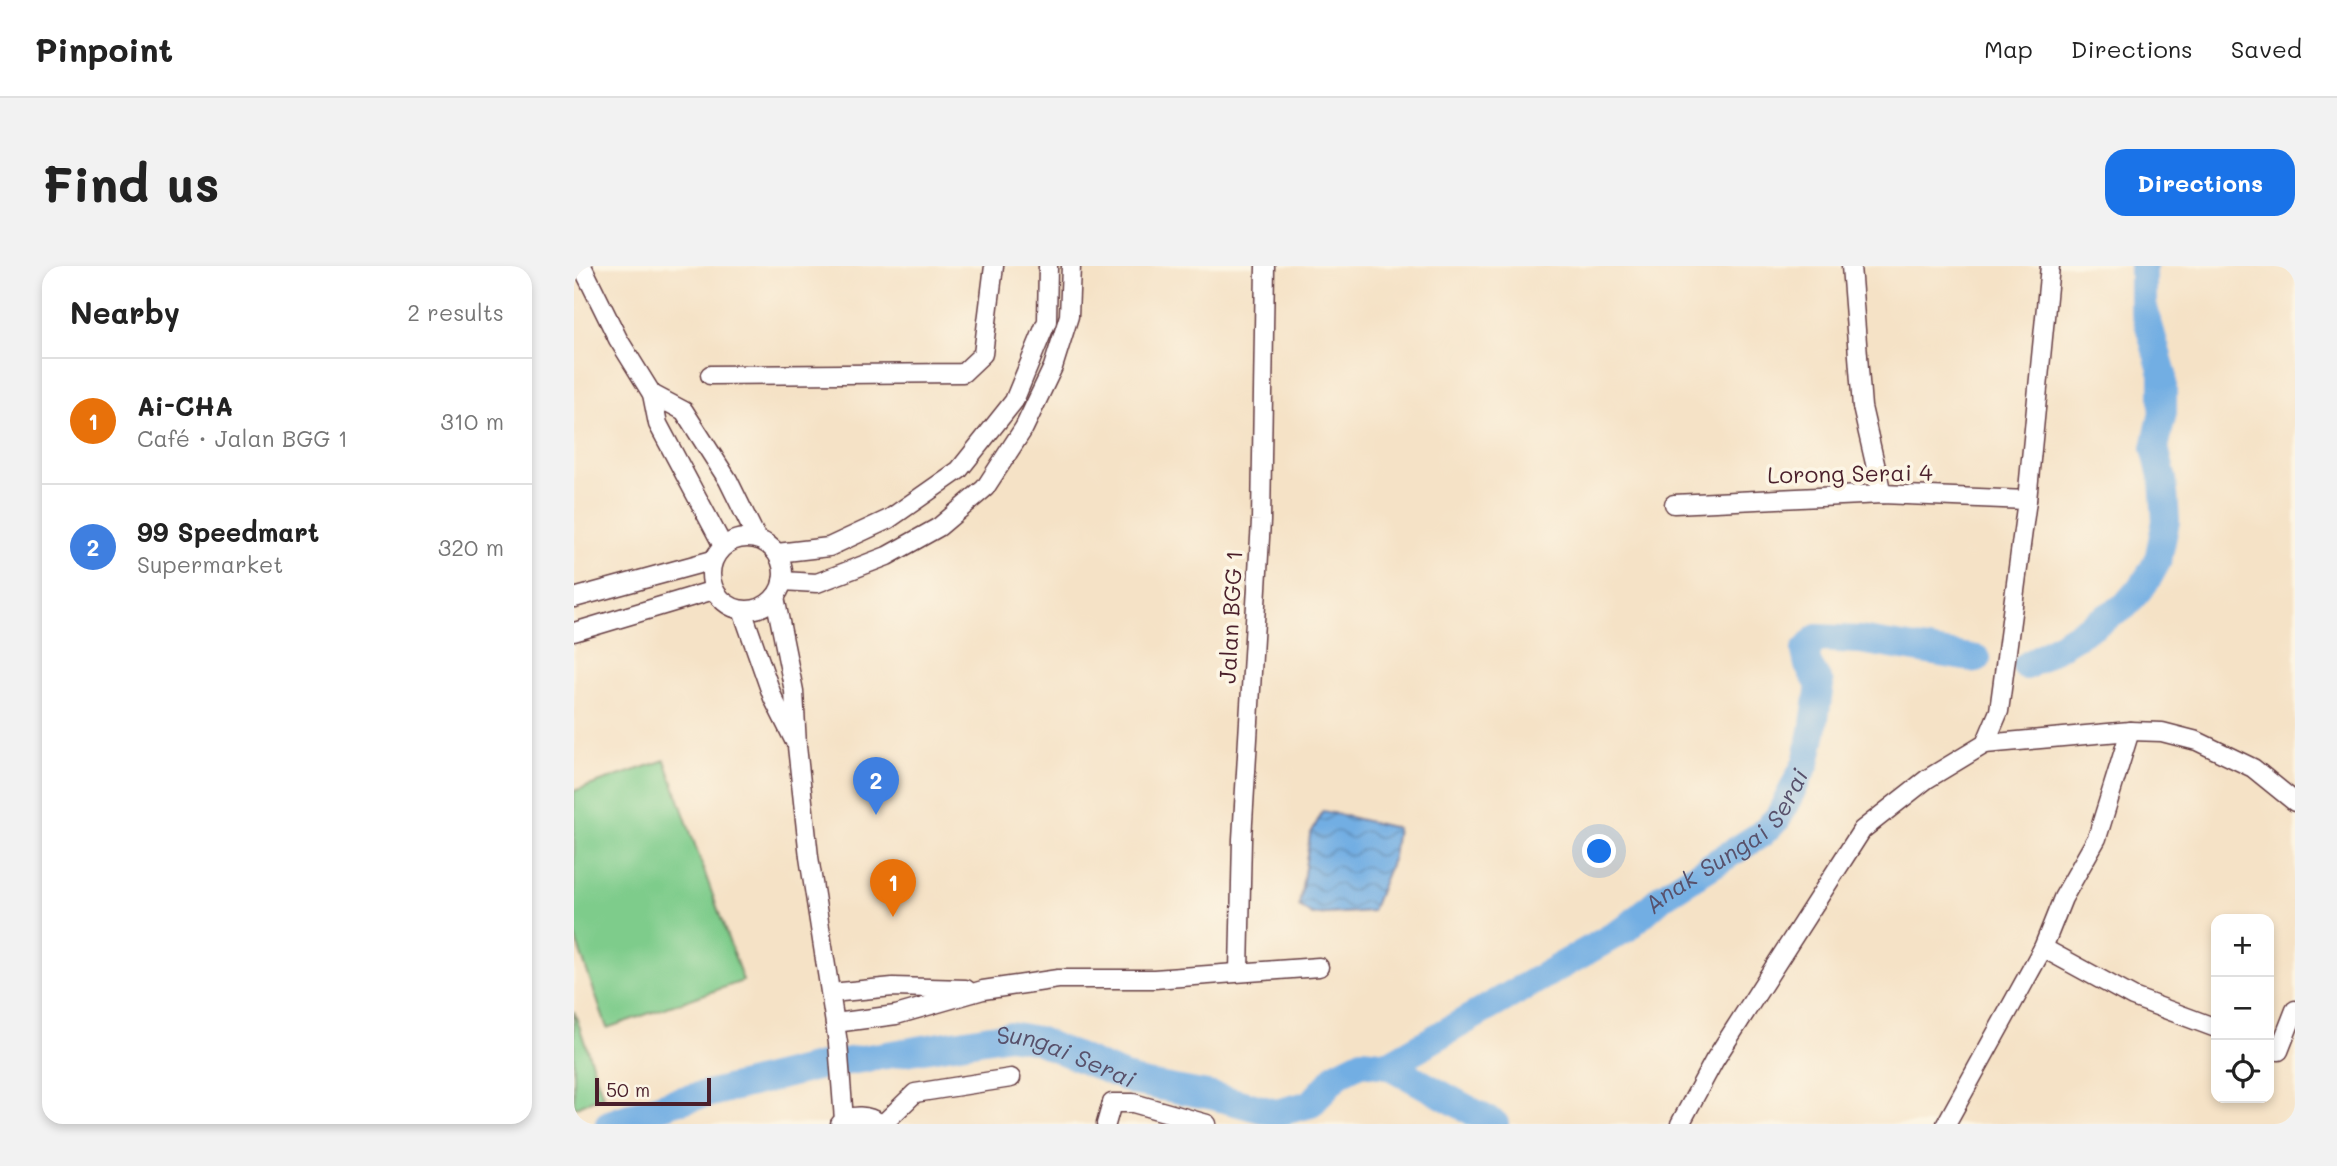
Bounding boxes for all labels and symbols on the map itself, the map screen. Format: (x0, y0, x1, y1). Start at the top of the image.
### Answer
street label: Lorong Serai 4 (1767, 457, 1933, 489)
street label: Jalan BGG 1 (1212, 550, 1248, 684)
pin: 2 (853, 757, 899, 815)
water label: Anak Sungai Serai (1637, 763, 1815, 919)
your location (1582, 834, 1616, 868)
pin: 1 (870, 859, 916, 917)
water label: Sungai Serai (994, 1018, 1141, 1094)
scale bar (595, 1075, 710, 1107)

